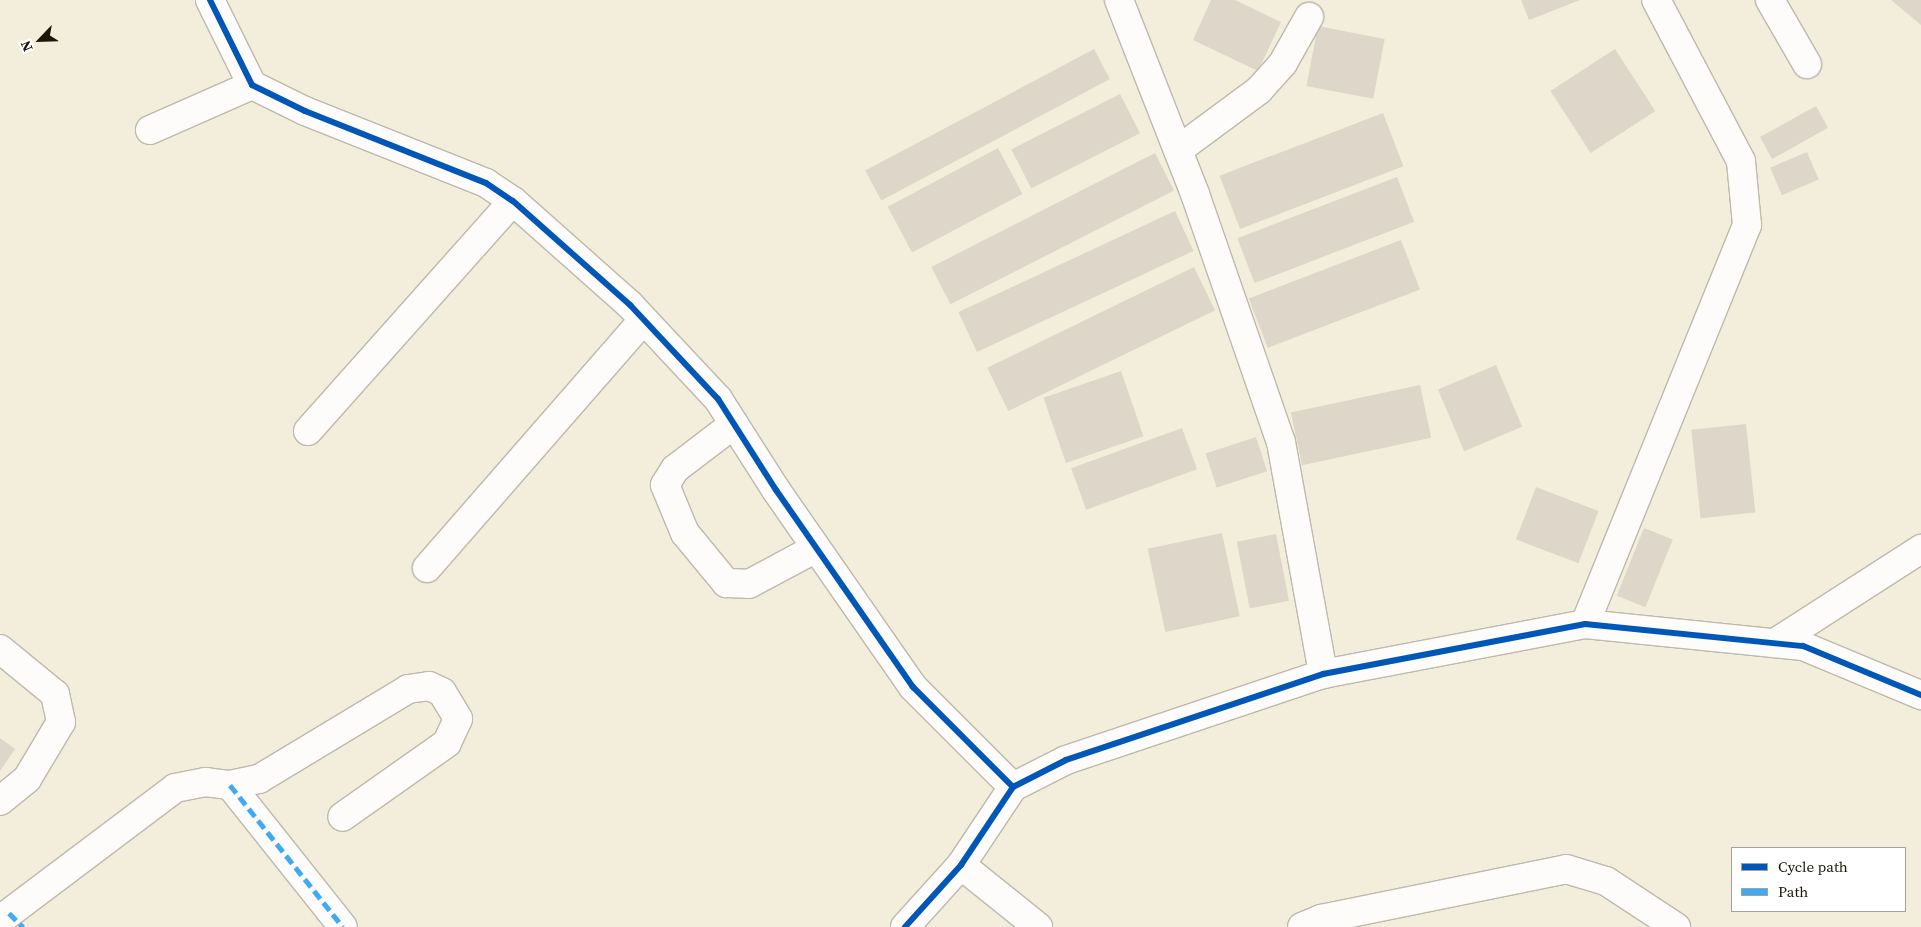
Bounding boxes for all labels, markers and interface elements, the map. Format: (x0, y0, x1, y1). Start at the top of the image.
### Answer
north arrow (15, 15, 65, 65)
text: N (15, 37, 38, 55)
legend (1731, 847, 1906, 912)
text: Cycle path (1778, 856, 1848, 877)
text: Path (1778, 881, 1808, 902)

